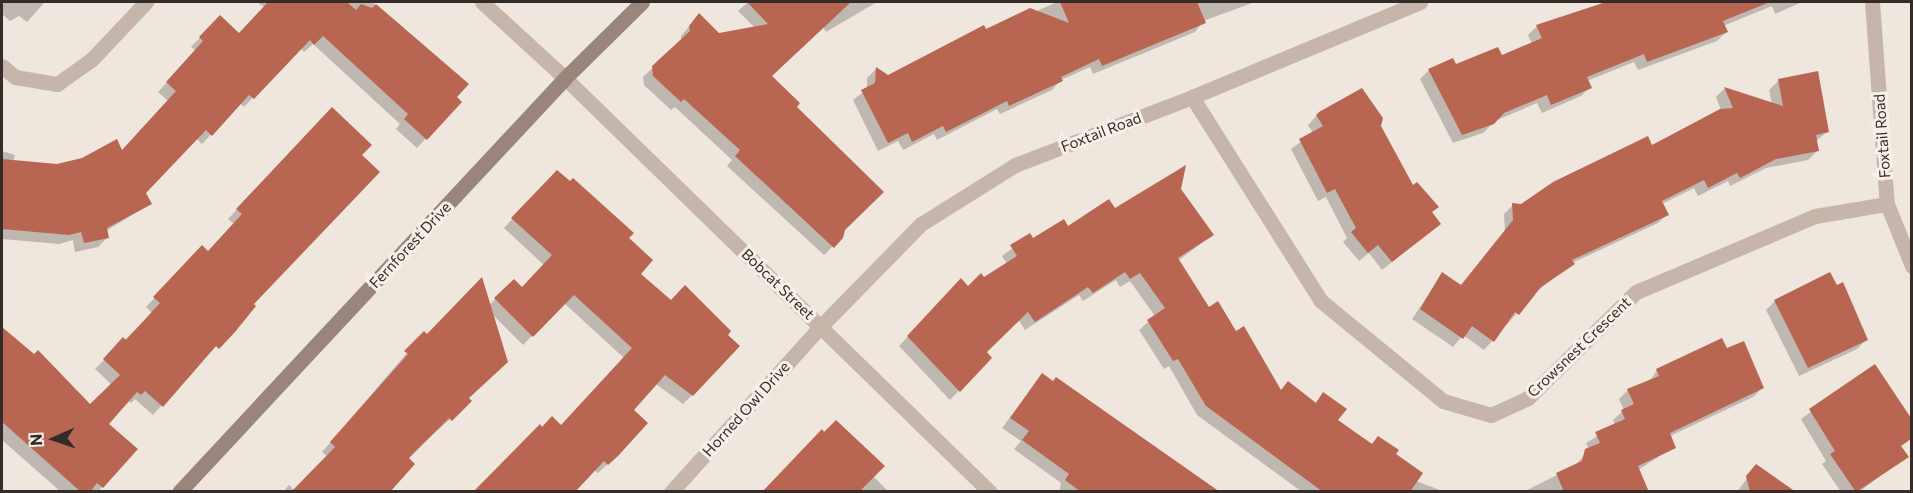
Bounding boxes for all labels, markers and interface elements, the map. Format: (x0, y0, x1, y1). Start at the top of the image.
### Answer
street label: Foxtail Road (1870, 93, 1894, 179)
street label: Foxtail Road (1058, 108, 1144, 156)
street label: Fernforest Drive (366, 198, 454, 292)
street label: Bobcat Street (738, 245, 818, 323)
street label: Crowsnest Crescent (1524, 293, 1634, 401)
street label: Horned Owl Drive (699, 358, 793, 460)
north arrow (24, 409, 84, 469)
text: N (26, 433, 45, 446)

